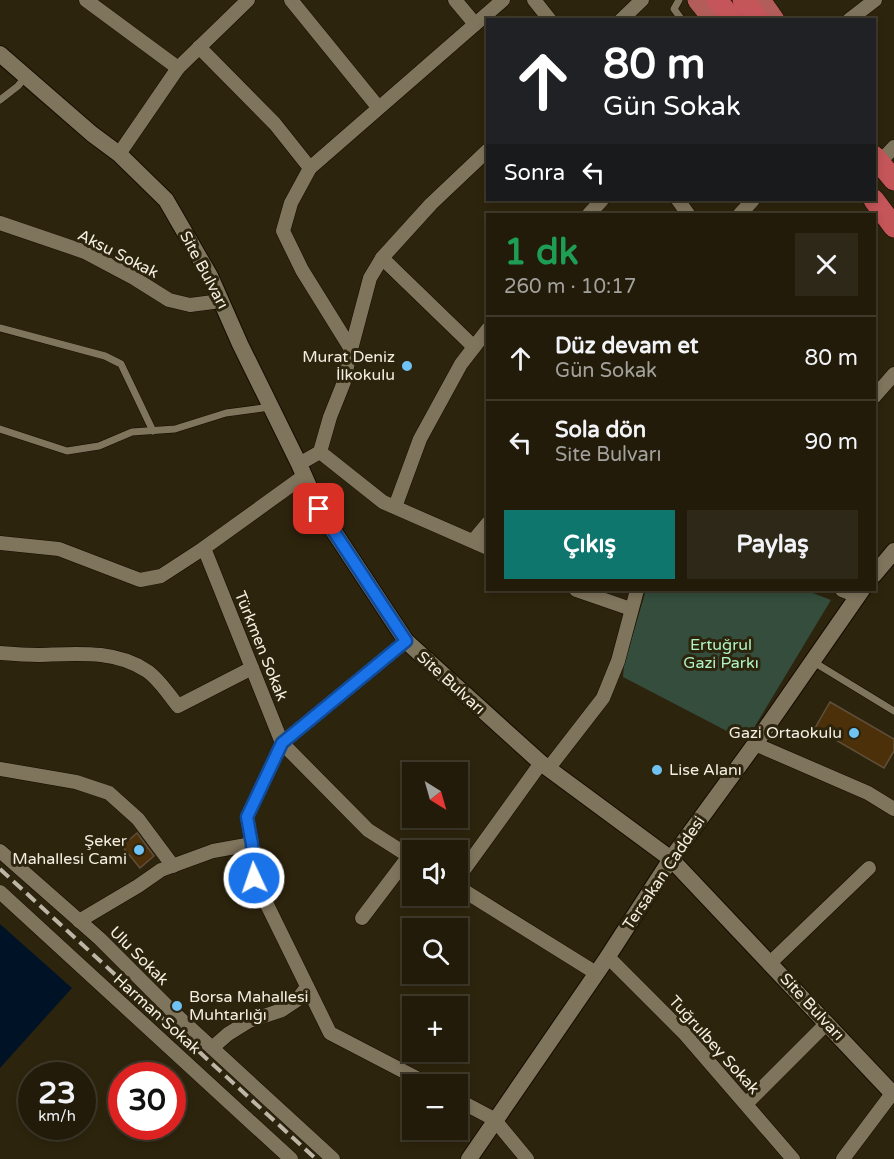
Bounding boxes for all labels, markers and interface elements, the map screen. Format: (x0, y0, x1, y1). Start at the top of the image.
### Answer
text: 80 m (603, 39, 705, 90)
icon: ahead (504, 42, 582, 120)
text: Gün Sokak (603, 90, 741, 123)
icon: left (577, 156, 610, 189)
text: Sonra (504, 160, 565, 186)
street label: Aksu Sokak (74, 225, 162, 283)
street label: Site Bulvarı (175, 228, 233, 312)
text: 1 dk (504, 231, 578, 274)
button: close (795, 233, 858, 296)
text: 260 m · 10:17 (504, 275, 636, 299)
text: Düz devam et (555, 333, 698, 359)
icon: ahead (504, 342, 537, 375)
text: 80 m (804, 345, 858, 371)
place label: Murat Deniz İlkokulu (302, 347, 395, 385)
marker: Murat Deniz İlkokulu (400, 359, 414, 373)
text: Gün Sokak (555, 359, 657, 383)
text: Sola dön (555, 417, 646, 443)
icon: left (504, 426, 537, 459)
text: 90 m (804, 429, 858, 455)
text: Site Bulvarı (555, 443, 661, 467)
pin (293, 483, 344, 534)
icon: arrive (302, 492, 335, 525)
button: Çıkış (504, 510, 675, 579)
button: Paylaş (687, 510, 858, 579)
street label: Türkmen Sokak (230, 588, 292, 704)
park label: Ertuğrul Gazi Parkı (683, 635, 759, 673)
street label: Site Bulvarı (413, 647, 489, 719)
place label: Gazi Ortaokulu (729, 723, 842, 743)
marker: Gazi Ortaokulu (847, 726, 861, 740)
place label: Lise Alanı (669, 760, 742, 780)
north arrow (402, 762, 468, 828)
map controls (402, 762, 468, 1140)
marker: Lise Alanı (650, 763, 664, 777)
street label: Tersakan Caddesi (619, 812, 709, 934)
place label: Şeker Mahallesi Cami (12, 831, 128, 869)
button: sound (402, 840, 468, 906)
marker: Şeker Mahallesi Cami (132, 843, 146, 857)
position arrow (222, 846, 286, 910)
button: search (402, 918, 468, 984)
street label: Ulu Sokak (105, 922, 173, 990)
street label: Site Bulvarı (776, 969, 848, 1045)
street label: Harman Sokak (109, 970, 205, 1059)
place label: Borsa Mahallesi Muhtarlığı (189, 987, 309, 1025)
street label: Tuğrulbey Sokak (664, 991, 764, 1099)
button: + (402, 996, 468, 1062)
marker: Borsa Mahallesi Muhtarlığı (170, 999, 184, 1013)
speed limit sign: 30 (108, 1062, 186, 1140)
button: − (402, 1074, 468, 1140)
text: 23 (38, 1075, 76, 1112)
text: km/h (38, 1107, 76, 1125)

